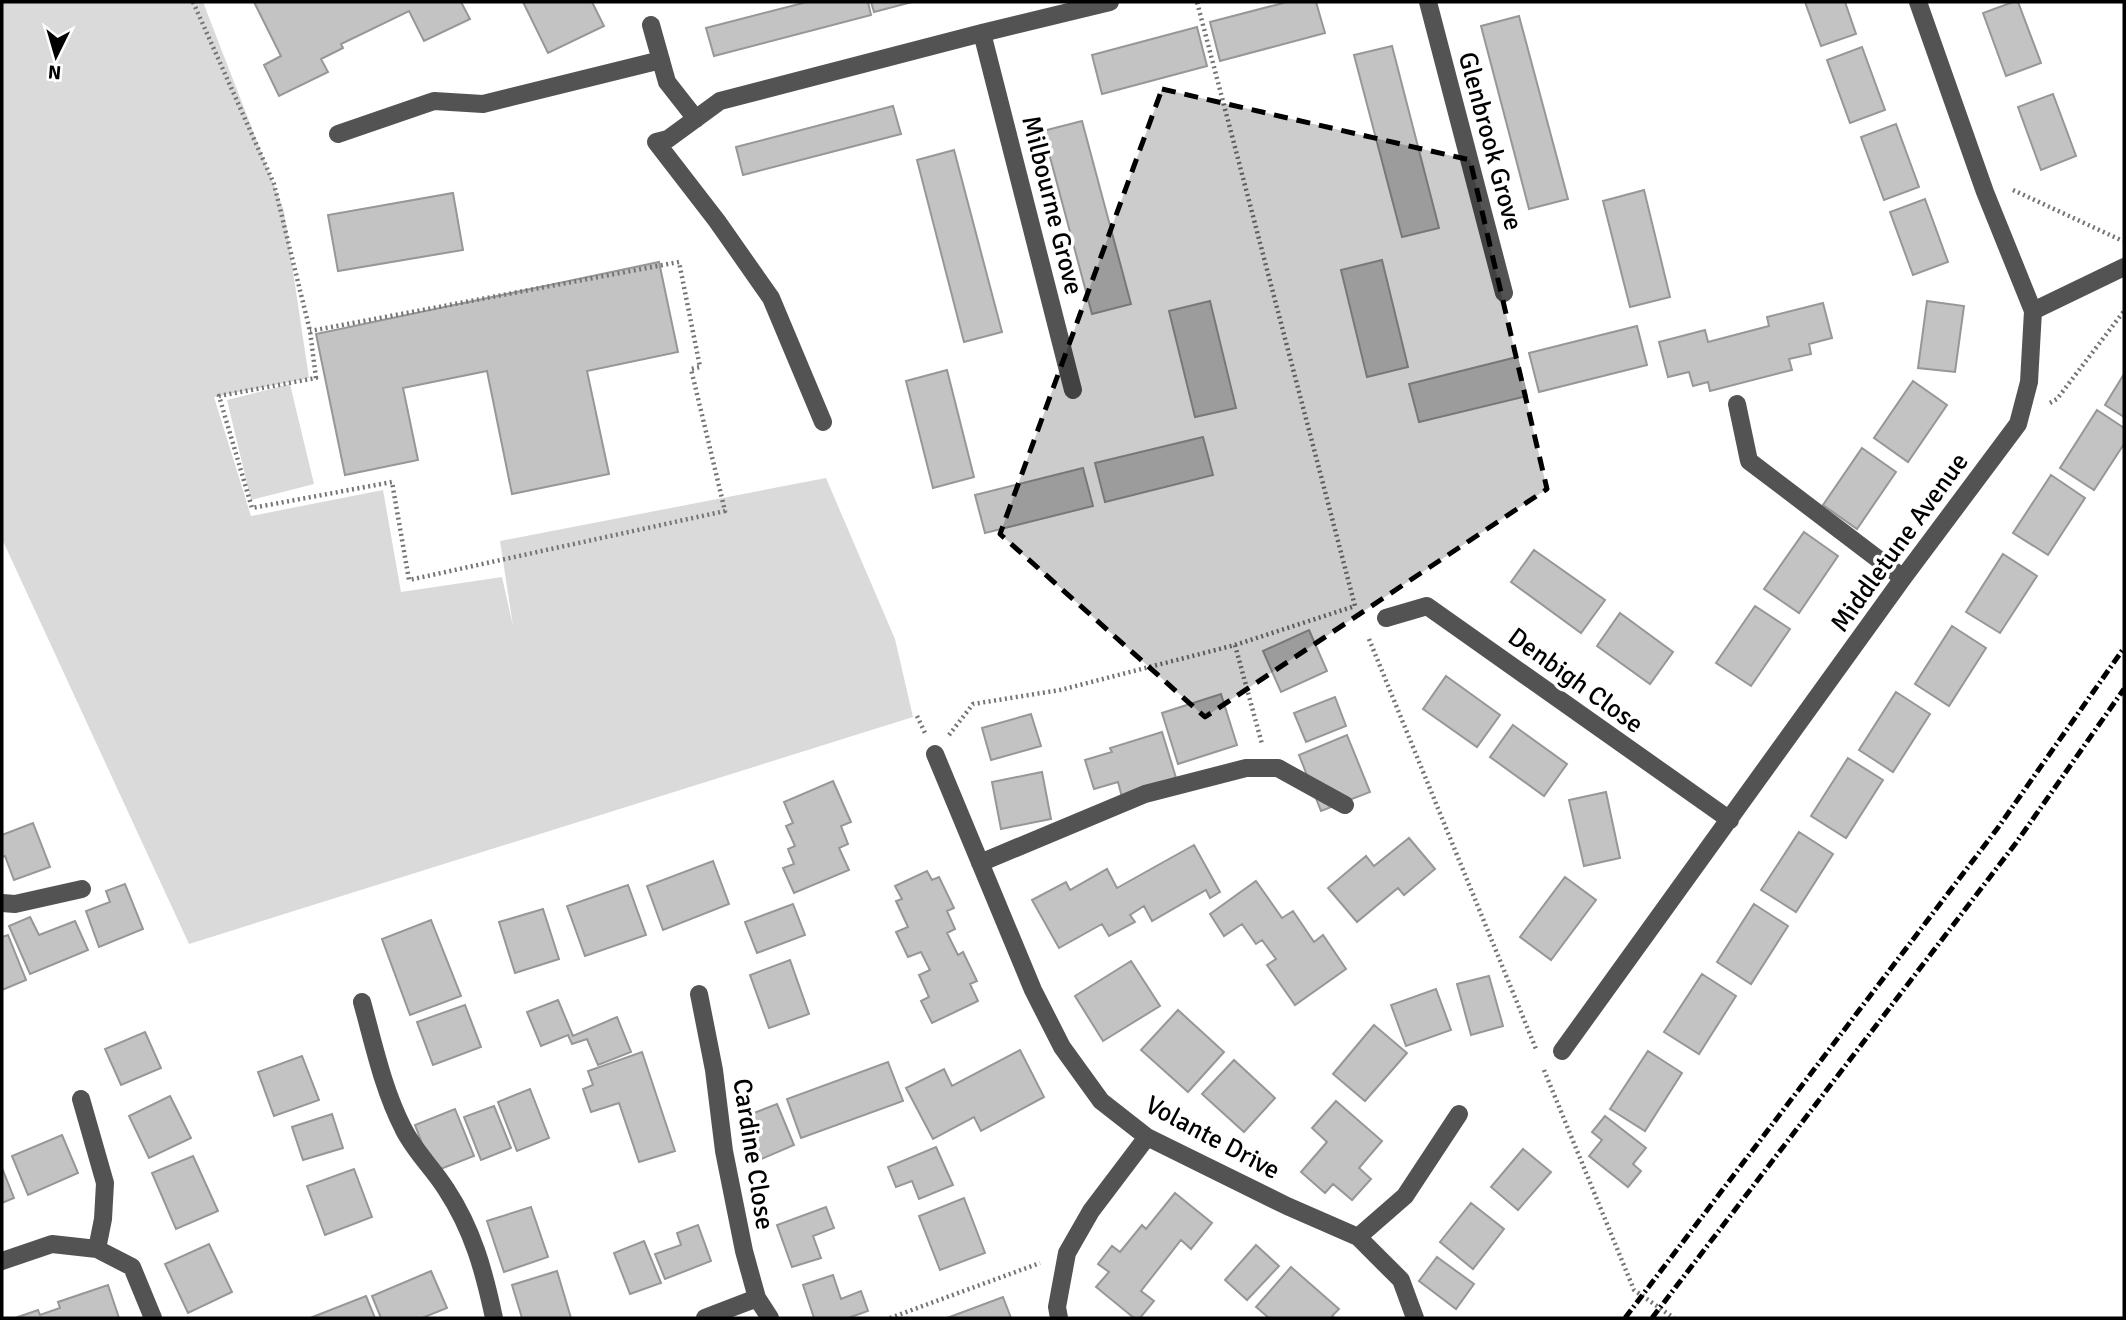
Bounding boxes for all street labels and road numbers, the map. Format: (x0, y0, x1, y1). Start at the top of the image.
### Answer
street label: Glenbrook Grove (1451, 49, 1529, 234)
street label: Milbourne Grove (1014, 113, 1090, 298)
street label: Middletune Avenue (1824, 447, 1976, 638)
street label: Denbigh Close (1502, 621, 1649, 741)
street label: Cardine Close (725, 1076, 781, 1232)
street label: Volante Drive (1140, 1089, 1285, 1187)

